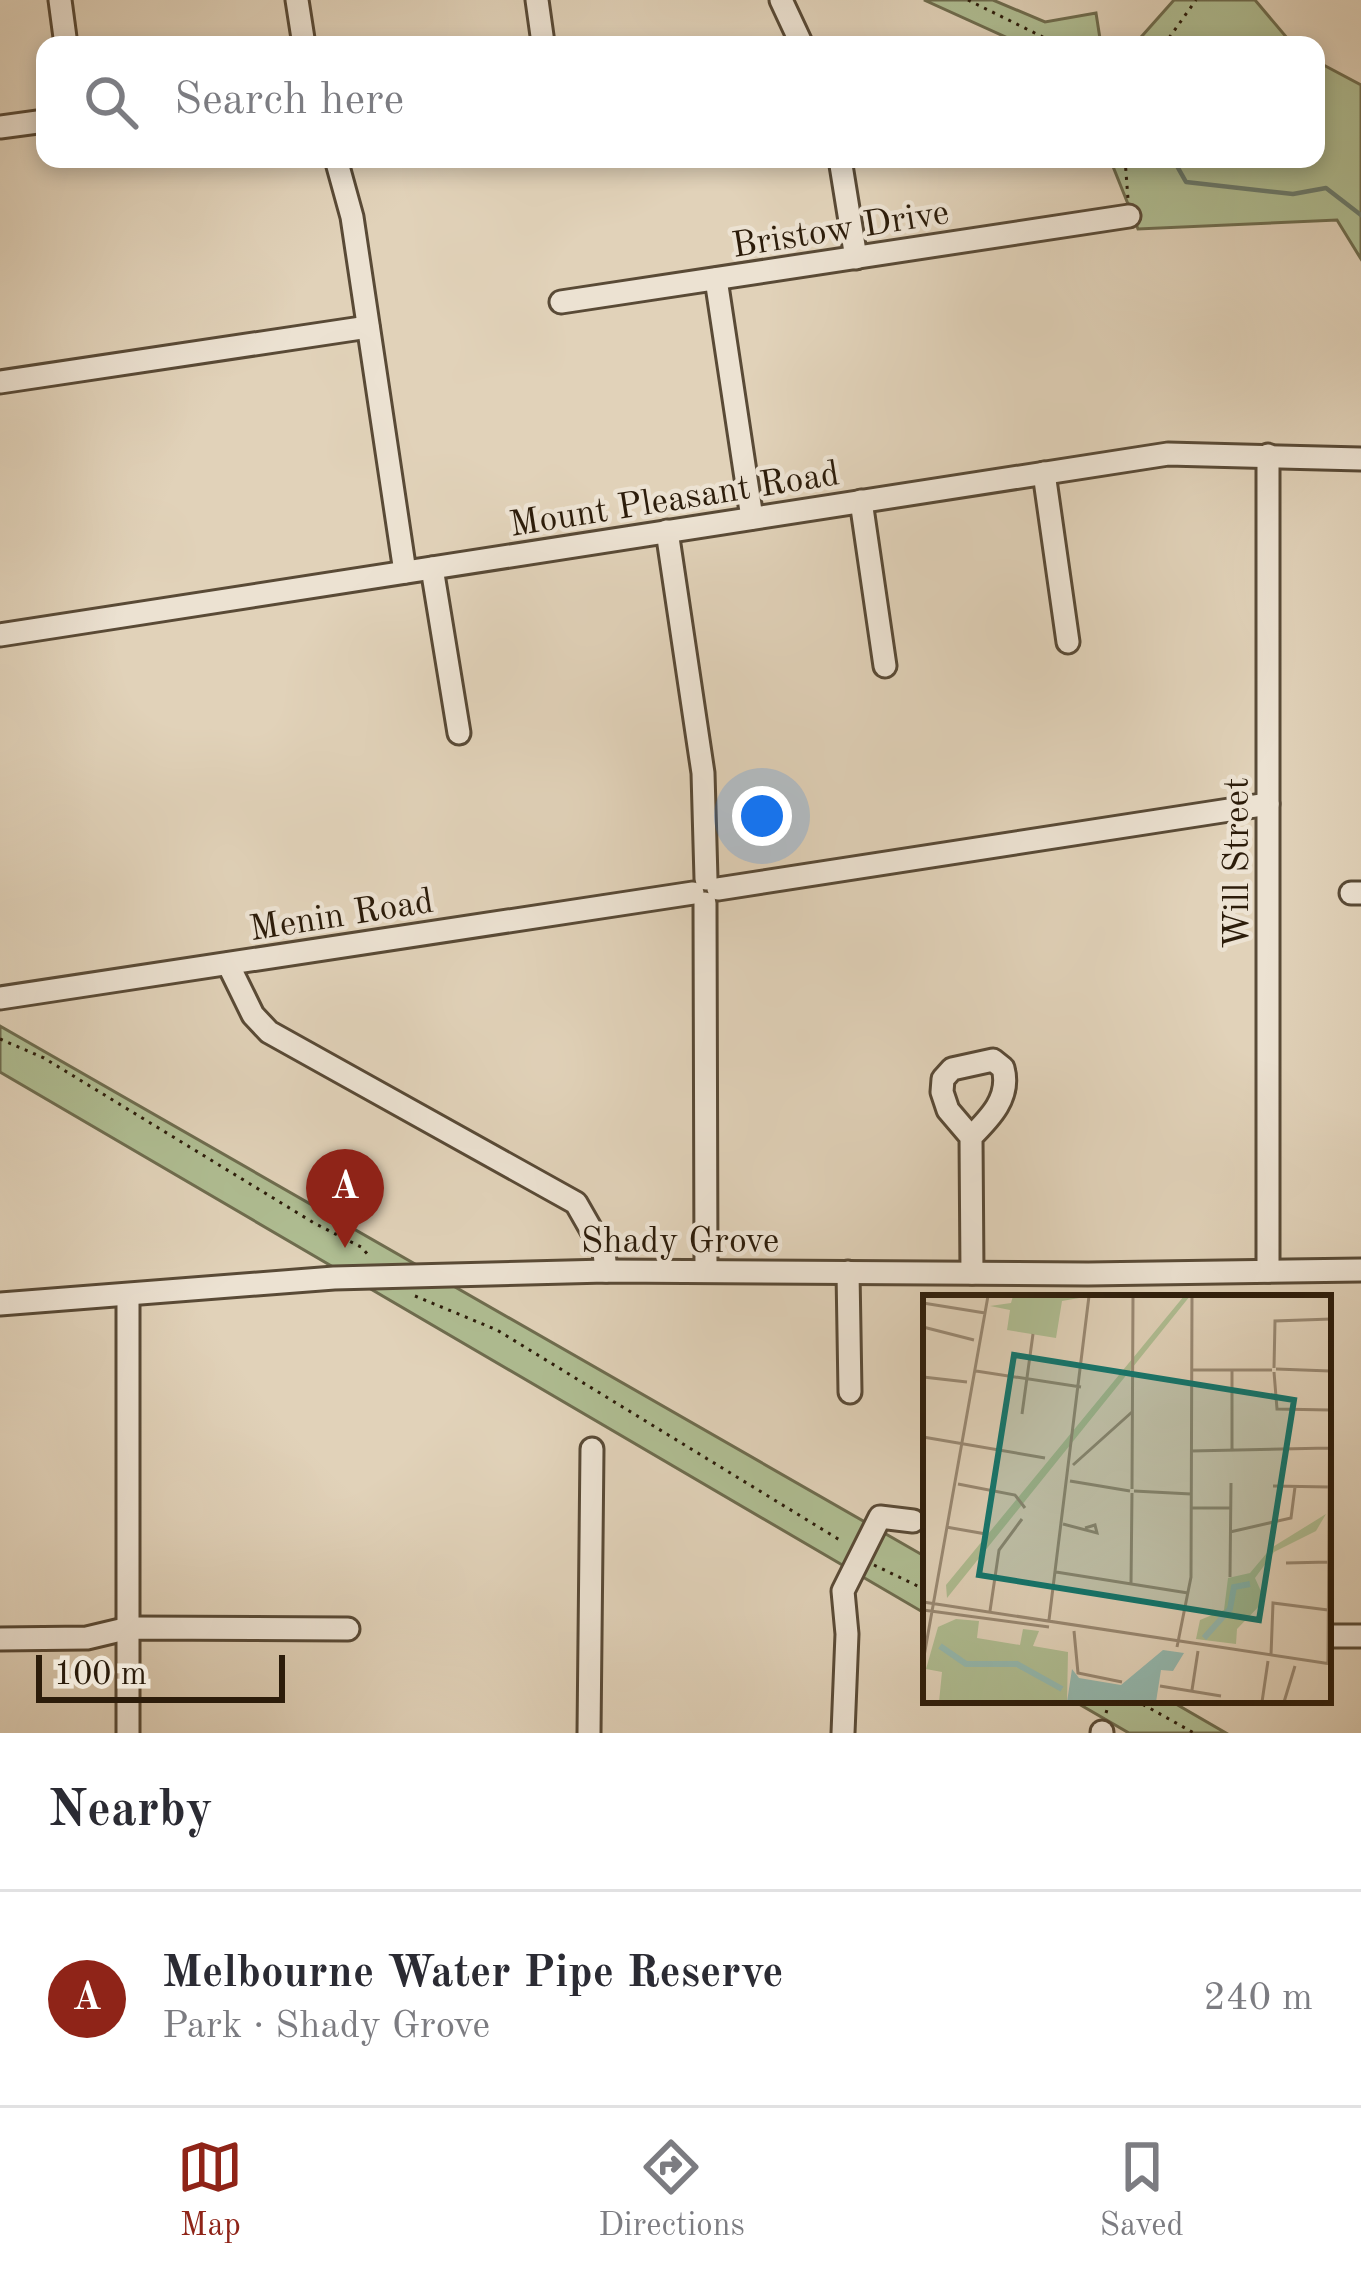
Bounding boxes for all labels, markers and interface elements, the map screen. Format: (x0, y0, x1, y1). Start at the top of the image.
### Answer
search box (36, 36, 1325, 168)
icon: search (78, 69, 144, 135)
text: Search here (174, 79, 404, 124)
street label: Bristow Drive (730, 196, 952, 266)
street label: Mount Pleasant Road (507, 457, 842, 545)
street label: Will Street (1221, 777, 1257, 949)
your location (732, 786, 792, 846)
street label: Menin Road (247, 885, 436, 949)
pin: A (306, 1149, 384, 1248)
street label: Shady Grove (581, 1225, 779, 1261)
inset map (923, 1295, 1331, 1703)
scale bar (36, 1649, 285, 1702)
text: 100 m (54, 1659, 147, 1692)
text: Nearby (48, 1786, 213, 1837)
text: Melbourne Water Pipe Reserve (162, 1952, 783, 1997)
text: A (72, 1979, 102, 2018)
text: 240 m (1203, 1979, 1313, 2018)
text: Park · Shady Grove (162, 2007, 490, 2046)
tab: Map (177, 2134, 243, 2247)
tab: Directions (598, 2134, 745, 2247)
tab: Saved (1100, 2134, 1184, 2247)

